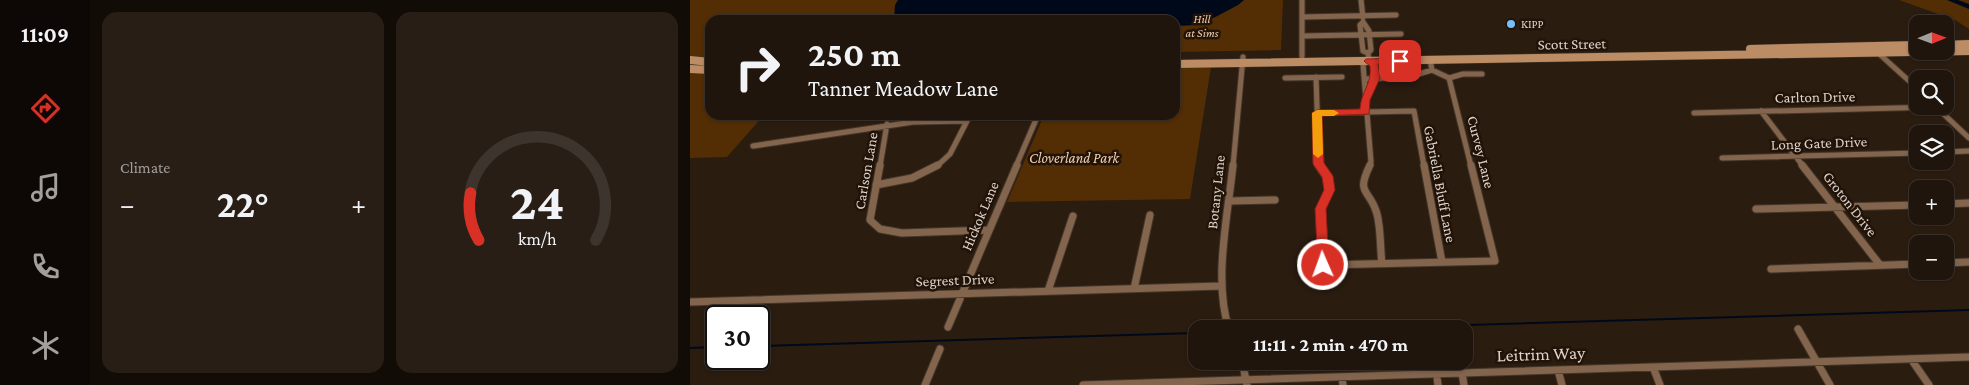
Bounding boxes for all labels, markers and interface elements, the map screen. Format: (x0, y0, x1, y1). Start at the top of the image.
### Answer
park label: Hill at Sims (1186, 12, 1219, 40)
north arrow (1909, 15, 1954, 60)
map controls (1909, 15, 1954, 280)
place label: KIPP (1521, 17, 1544, 31)
marker: KIPP (1505, 18, 1517, 30)
text: 11:09 (21, 22, 69, 47)
icon: right (725, 35, 790, 100)
text: 250 m (808, 35, 901, 74)
street label: Scott Street (1538, 35, 1607, 53)
pin (1379, 40, 1421, 82)
icon: arrive (1386, 47, 1414, 75)
button: search (1909, 70, 1954, 115)
text: Tanner Meadow Lane (808, 76, 998, 101)
street label: Carlton Drive (1775, 88, 1856, 106)
icon: directions (28, 91, 63, 126)
street label: Curvey Lane (1463, 114, 1498, 191)
street label: Gabriella Bluff Lane (1421, 124, 1459, 244)
button: layers (1909, 125, 1954, 170)
street label: Carlson Lane (851, 131, 881, 211)
street label: Long Gate Drive (1771, 133, 1868, 154)
park label: Cloverland Park (1029, 150, 1121, 166)
street label: Botany Lane (1204, 154, 1229, 230)
text: Climate (120, 159, 170, 176)
street label: Groton Drive (1820, 168, 1880, 240)
icon: music (28, 170, 63, 205)
text: 24 (510, 172, 564, 230)
street label: Hickok Lane (958, 179, 1002, 253)
button: + (1909, 180, 1954, 225)
text: 22° (217, 183, 269, 225)
text: − (120, 189, 135, 220)
text: + (351, 189, 366, 220)
text: km/h (518, 229, 557, 249)
button: − (1909, 235, 1954, 280)
position arrow (1296, 238, 1348, 290)
icon: phone (28, 249, 63, 284)
street label: Segrest Drive (915, 271, 995, 290)
speed limit sign: 30 (705, 305, 770, 370)
icon: climate (28, 328, 63, 363)
text: 11:11 · 2 min · 470 m (1253, 334, 1408, 355)
street label: Leitrim Way (1496, 342, 1586, 366)

